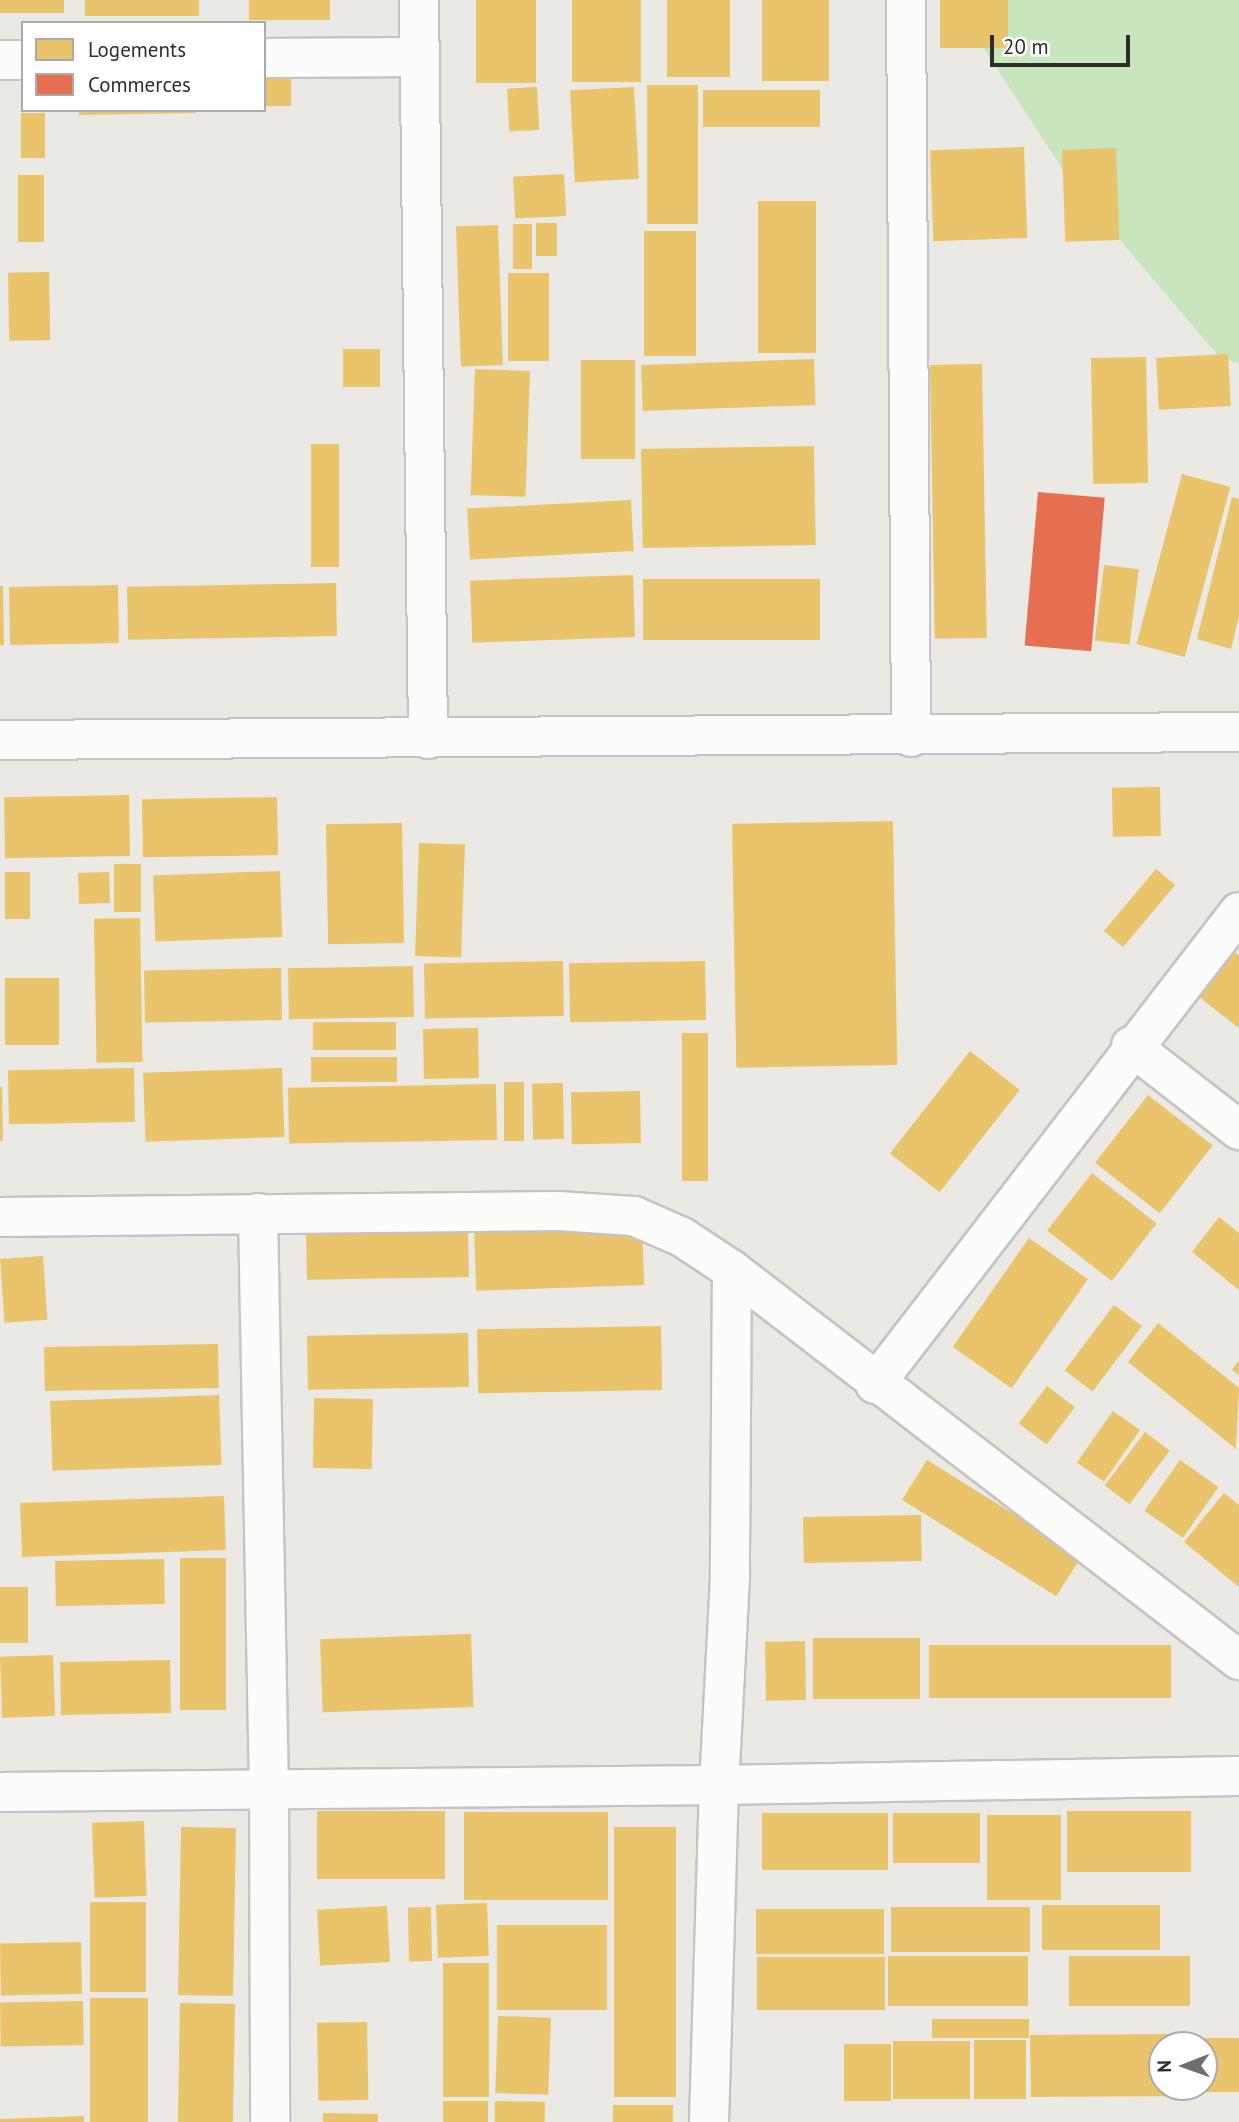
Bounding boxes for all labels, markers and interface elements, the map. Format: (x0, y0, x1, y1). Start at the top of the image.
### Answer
legend (21, 21, 266, 112)
scale bar (994, 21, 1134, 65)
text: 20 m (1003, 33, 1049, 60)
text: Logements (88, 36, 186, 63)
text: Commerces (88, 71, 191, 98)
north arrow (1148, 2031, 1218, 2101)
text: N (1152, 2060, 1176, 2073)

